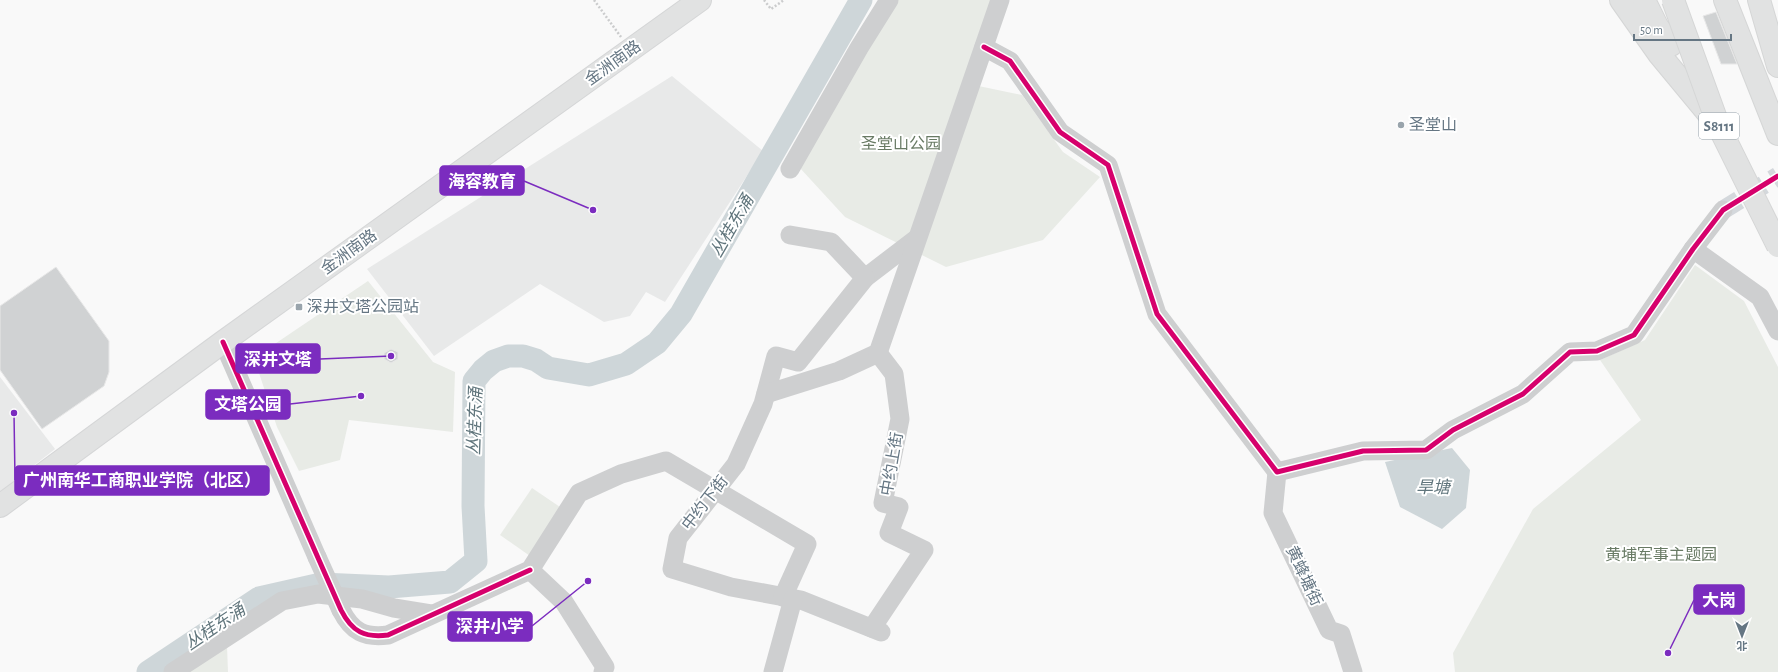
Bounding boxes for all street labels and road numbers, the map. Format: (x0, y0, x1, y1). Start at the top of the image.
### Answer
street label: 金洲南路 (582, 37, 644, 88)
road number: S8111 (1699, 113, 1739, 139)
street label: 金洲南路 (318, 226, 380, 277)
street label: 中约上街 (878, 431, 905, 497)
street label: 中约下街 (678, 472, 731, 533)
street label: 黄蜂塘街 (1283, 543, 1326, 608)

